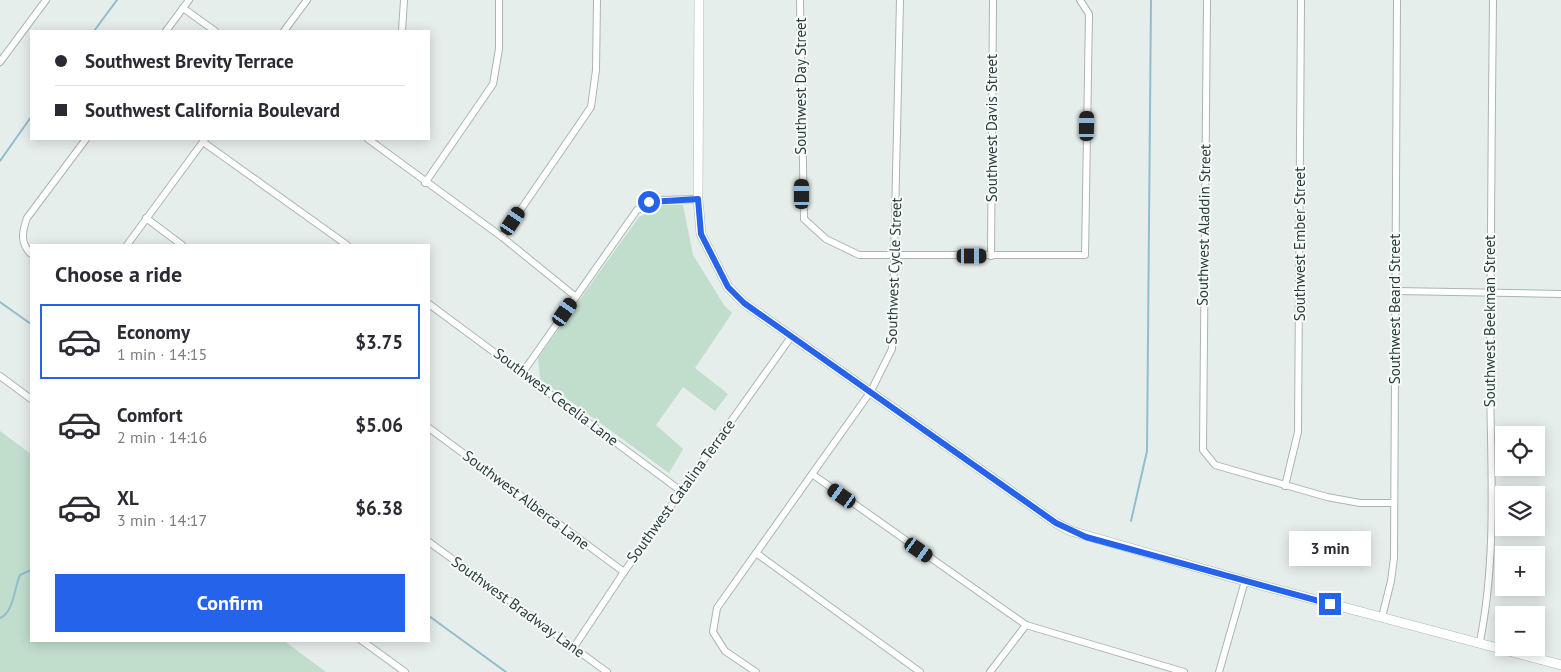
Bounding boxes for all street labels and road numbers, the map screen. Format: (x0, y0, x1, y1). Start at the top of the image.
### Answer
street label: Southwest Day Street (791, 17, 810, 155)
street label: Southwest Davis Street (982, 54, 1001, 202)
street label: Southwest Aladdin Street (1193, 144, 1214, 306)
street label: Southwest Ember Street (1290, 167, 1309, 321)
street label: Southwest Cycle Street (881, 197, 906, 345)
street label: Southwest Beard Street (1385, 234, 1404, 384)
street label: Southwest Beekman Street (1480, 235, 1499, 407)
street label: Southwest Cecelia Lane (490, 343, 622, 450)
street label: Southwest Catalina Terrace (622, 415, 739, 566)
street label: Southwest Alberca Lane (459, 446, 593, 553)
street label: Southwest Bradway Lane (448, 552, 589, 661)

